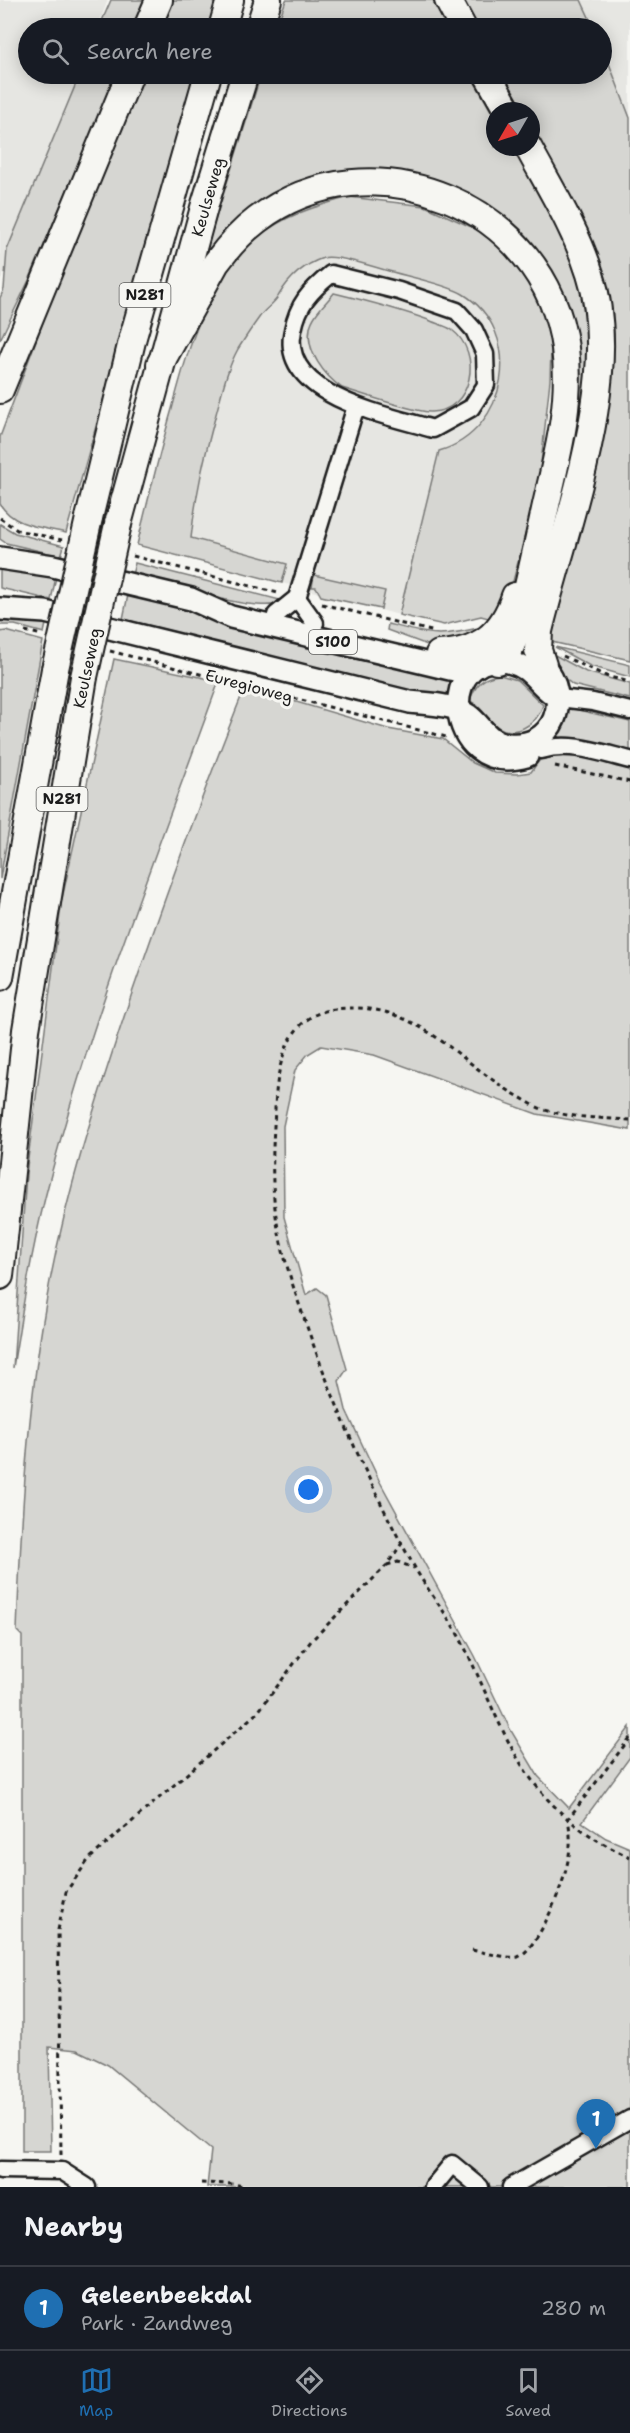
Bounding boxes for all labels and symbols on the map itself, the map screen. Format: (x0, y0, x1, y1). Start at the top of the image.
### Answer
north arrow (486, 102, 540, 156)
street label: Keulseweg (187, 155, 229, 239)
road number: N281 (120, 283, 170, 307)
street label: Keulseweg (68, 626, 106, 710)
road number: S100 (309, 630, 357, 654)
street label: Euregioweg (203, 664, 295, 708)
road number: N281 (36, 787, 88, 811)
your location (294, 1475, 323, 1504)
pin: 1 (576, 2100, 616, 2149)

